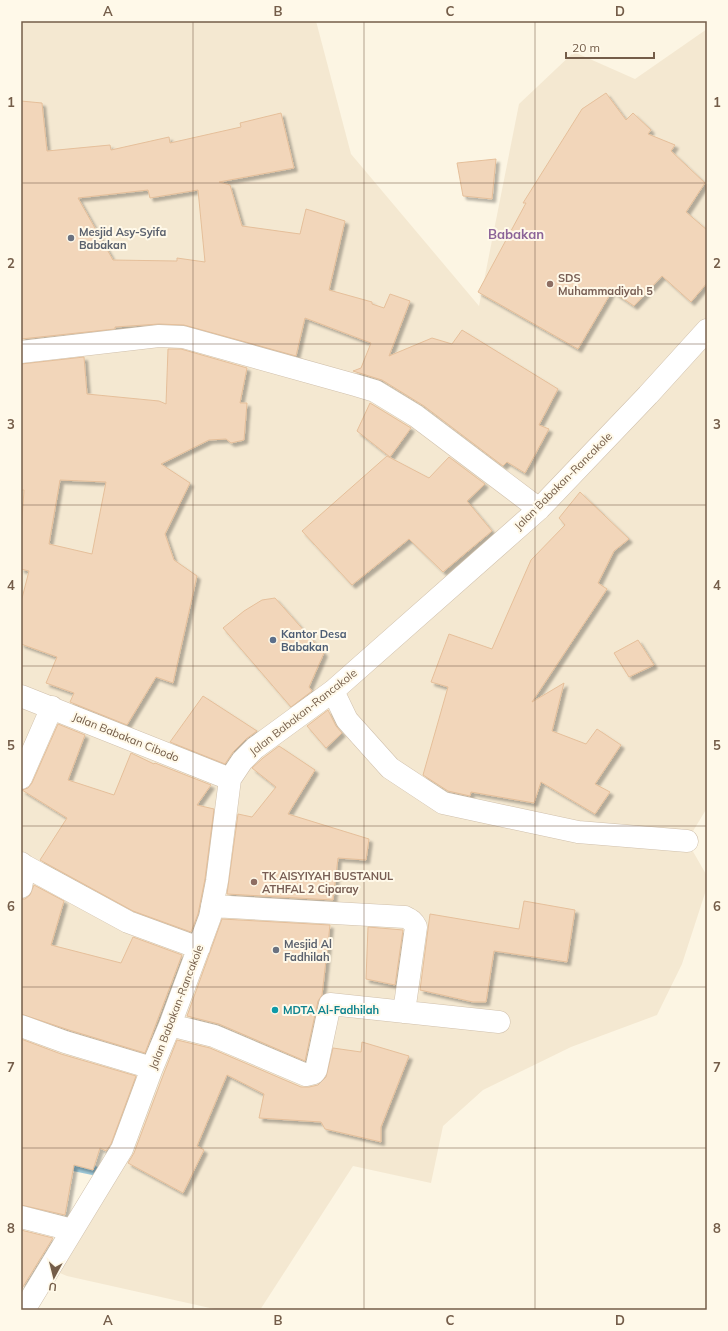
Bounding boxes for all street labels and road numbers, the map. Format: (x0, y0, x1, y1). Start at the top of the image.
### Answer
street label: Jalan Babakan-Rancakole (511, 429, 615, 533)
street label: Jalan Babakan-Rancakole (247, 666, 360, 758)
street label: Jalan Babakan Cibodo (71, 709, 181, 765)
street label: Jalan Babakan-Rancakole (146, 943, 206, 1071)

